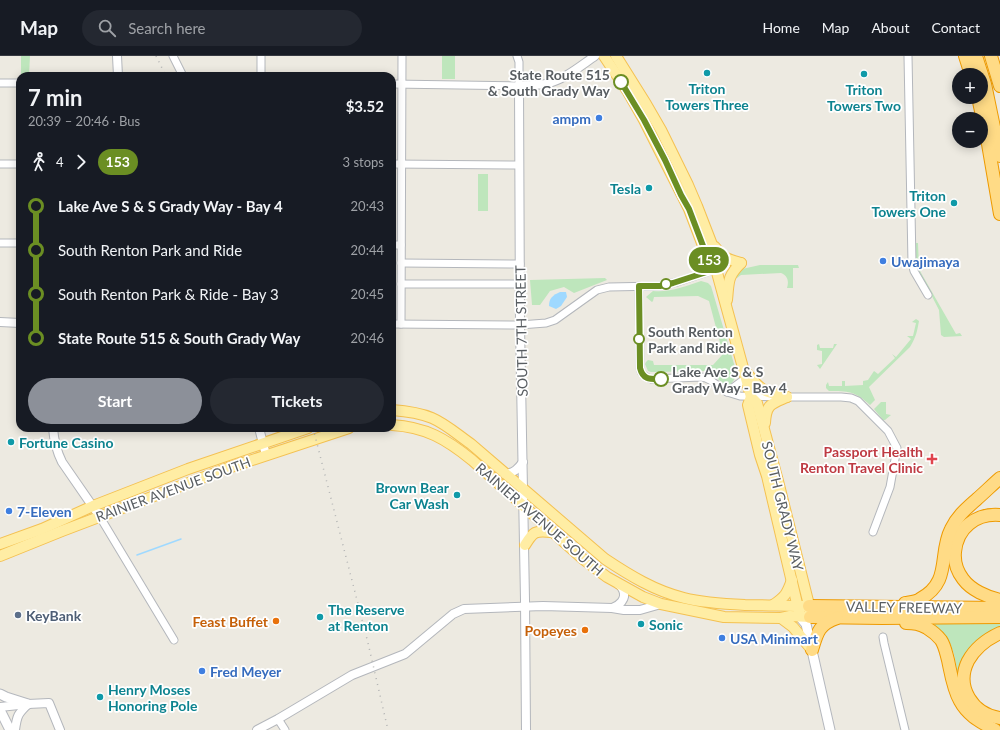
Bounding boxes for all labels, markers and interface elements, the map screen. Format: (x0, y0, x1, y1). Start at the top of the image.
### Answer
search box (82, 10, 362, 46)
text: Map (20, 16, 58, 39)
icon: search (96, 17, 118, 39)
text: Search here (128, 19, 206, 37)
text: Home (762, 19, 800, 36)
text: Map (822, 19, 849, 36)
text: About (871, 19, 909, 36)
text: Contact (931, 19, 980, 36)
place label: State Route 515 & South Grady Way (488, 66, 611, 99)
marker: Triton Towers Three (702, 68, 712, 78)
map controls (952, 68, 988, 148)
button: + (952, 68, 988, 104)
marker: Triton Towers Two (859, 69, 869, 79)
marker: State Route 515 & South Grady Way (613, 74, 629, 90)
place label: Triton Towers Three (665, 80, 749, 113)
place label: Triton Towers Two (827, 81, 901, 114)
text: 7 min (28, 84, 83, 111)
text: $3.52 (346, 97, 384, 115)
place label: ampm (552, 110, 591, 127)
button: − (952, 112, 988, 148)
text: 20:39 – 20:46 · Bus (28, 113, 140, 129)
marker: ampm (594, 113, 604, 123)
icon: walk (28, 151, 50, 173)
icon: forward (70, 151, 92, 173)
text: 153 (106, 153, 130, 170)
text: 4 (56, 154, 64, 170)
text: 3 stops (343, 154, 384, 170)
place label: Tesla (610, 180, 641, 197)
marker: Tesla (644, 183, 654, 193)
place label: Triton Towers One (871, 187, 947, 220)
text: Lake Ave S & S Grady Way - Bay 4 (58, 197, 283, 215)
text: 20:43 (351, 198, 384, 214)
marker: Triton Towers One (949, 198, 959, 208)
text: South Renton Park and Ride (58, 241, 242, 259)
text: 20:44 (351, 242, 384, 258)
line badge: 153 (686, 247, 732, 273)
text: 153 (697, 251, 721, 268)
place label: Uwajimaya (891, 253, 960, 270)
marker: Uwajimaya (878, 256, 888, 266)
street label: SOUTH 7TH STREET (511, 264, 531, 397)
unlabelled marker (660, 278, 672, 290)
text: South Renton Park & Ride - Bay 3 (58, 285, 279, 303)
text: 20:45 (351, 286, 384, 302)
place label: South Renton Park and Ride (648, 323, 734, 356)
text: State Route 515 & South Grady Way (58, 329, 300, 347)
text: 20:46 (351, 330, 384, 346)
marker: South Renton Park and Ride (633, 333, 645, 345)
place label: Lake Ave S & S Grady Way - Bay 4 (672, 363, 787, 396)
marker: Lake Ave S & S Grady Way - Bay 4 (653, 371, 669, 387)
button: Start (28, 378, 202, 424)
button: Tickets (210, 378, 384, 424)
place label: Fortune Casino (19, 434, 113, 451)
marker: Fortune Casino (6, 437, 16, 447)
street label: SOUTH GRADY WAY (759, 439, 807, 573)
place label: Passport Health Renton Travel Clinic (800, 443, 923, 476)
street label: RAINIER AVENUE SOUTH (93, 453, 253, 525)
marker: Passport Health Renton Travel Clinic (926, 453, 938, 465)
street label: RAINIER AVENUE SOUTH (473, 459, 607, 579)
place label: Brown Bear Car Wash (376, 479, 450, 512)
marker: Brown Bear Car Wash (452, 490, 462, 500)
place label: 7-Eleven (17, 503, 72, 520)
marker: 7-Eleven (4, 506, 14, 516)
street label: VALLEY FREEWAY (846, 597, 963, 617)
place label: The Reserve at Renton (328, 601, 405, 634)
place label: KeyBank (26, 607, 82, 624)
marker: KeyBank (13, 610, 23, 620)
marker: The Reserve at Renton (315, 612, 325, 622)
place label: Feast Buffet (192, 613, 269, 630)
marker: Feast Buffet (271, 616, 281, 626)
place label: Sonic (649, 616, 683, 633)
marker: Sonic (636, 619, 646, 629)
place label: Popeyes (525, 622, 577, 639)
marker: Popeyes (580, 625, 590, 635)
place label: USA Minimart (730, 630, 819, 647)
marker: USA Minimart (717, 633, 727, 643)
place label: Fred Meyer (210, 663, 282, 680)
marker: Fred Meyer (197, 666, 207, 676)
place label: Henry Moses Honoring Pole (108, 681, 198, 714)
marker: Henry Moses Honoring Pole (95, 692, 105, 702)

